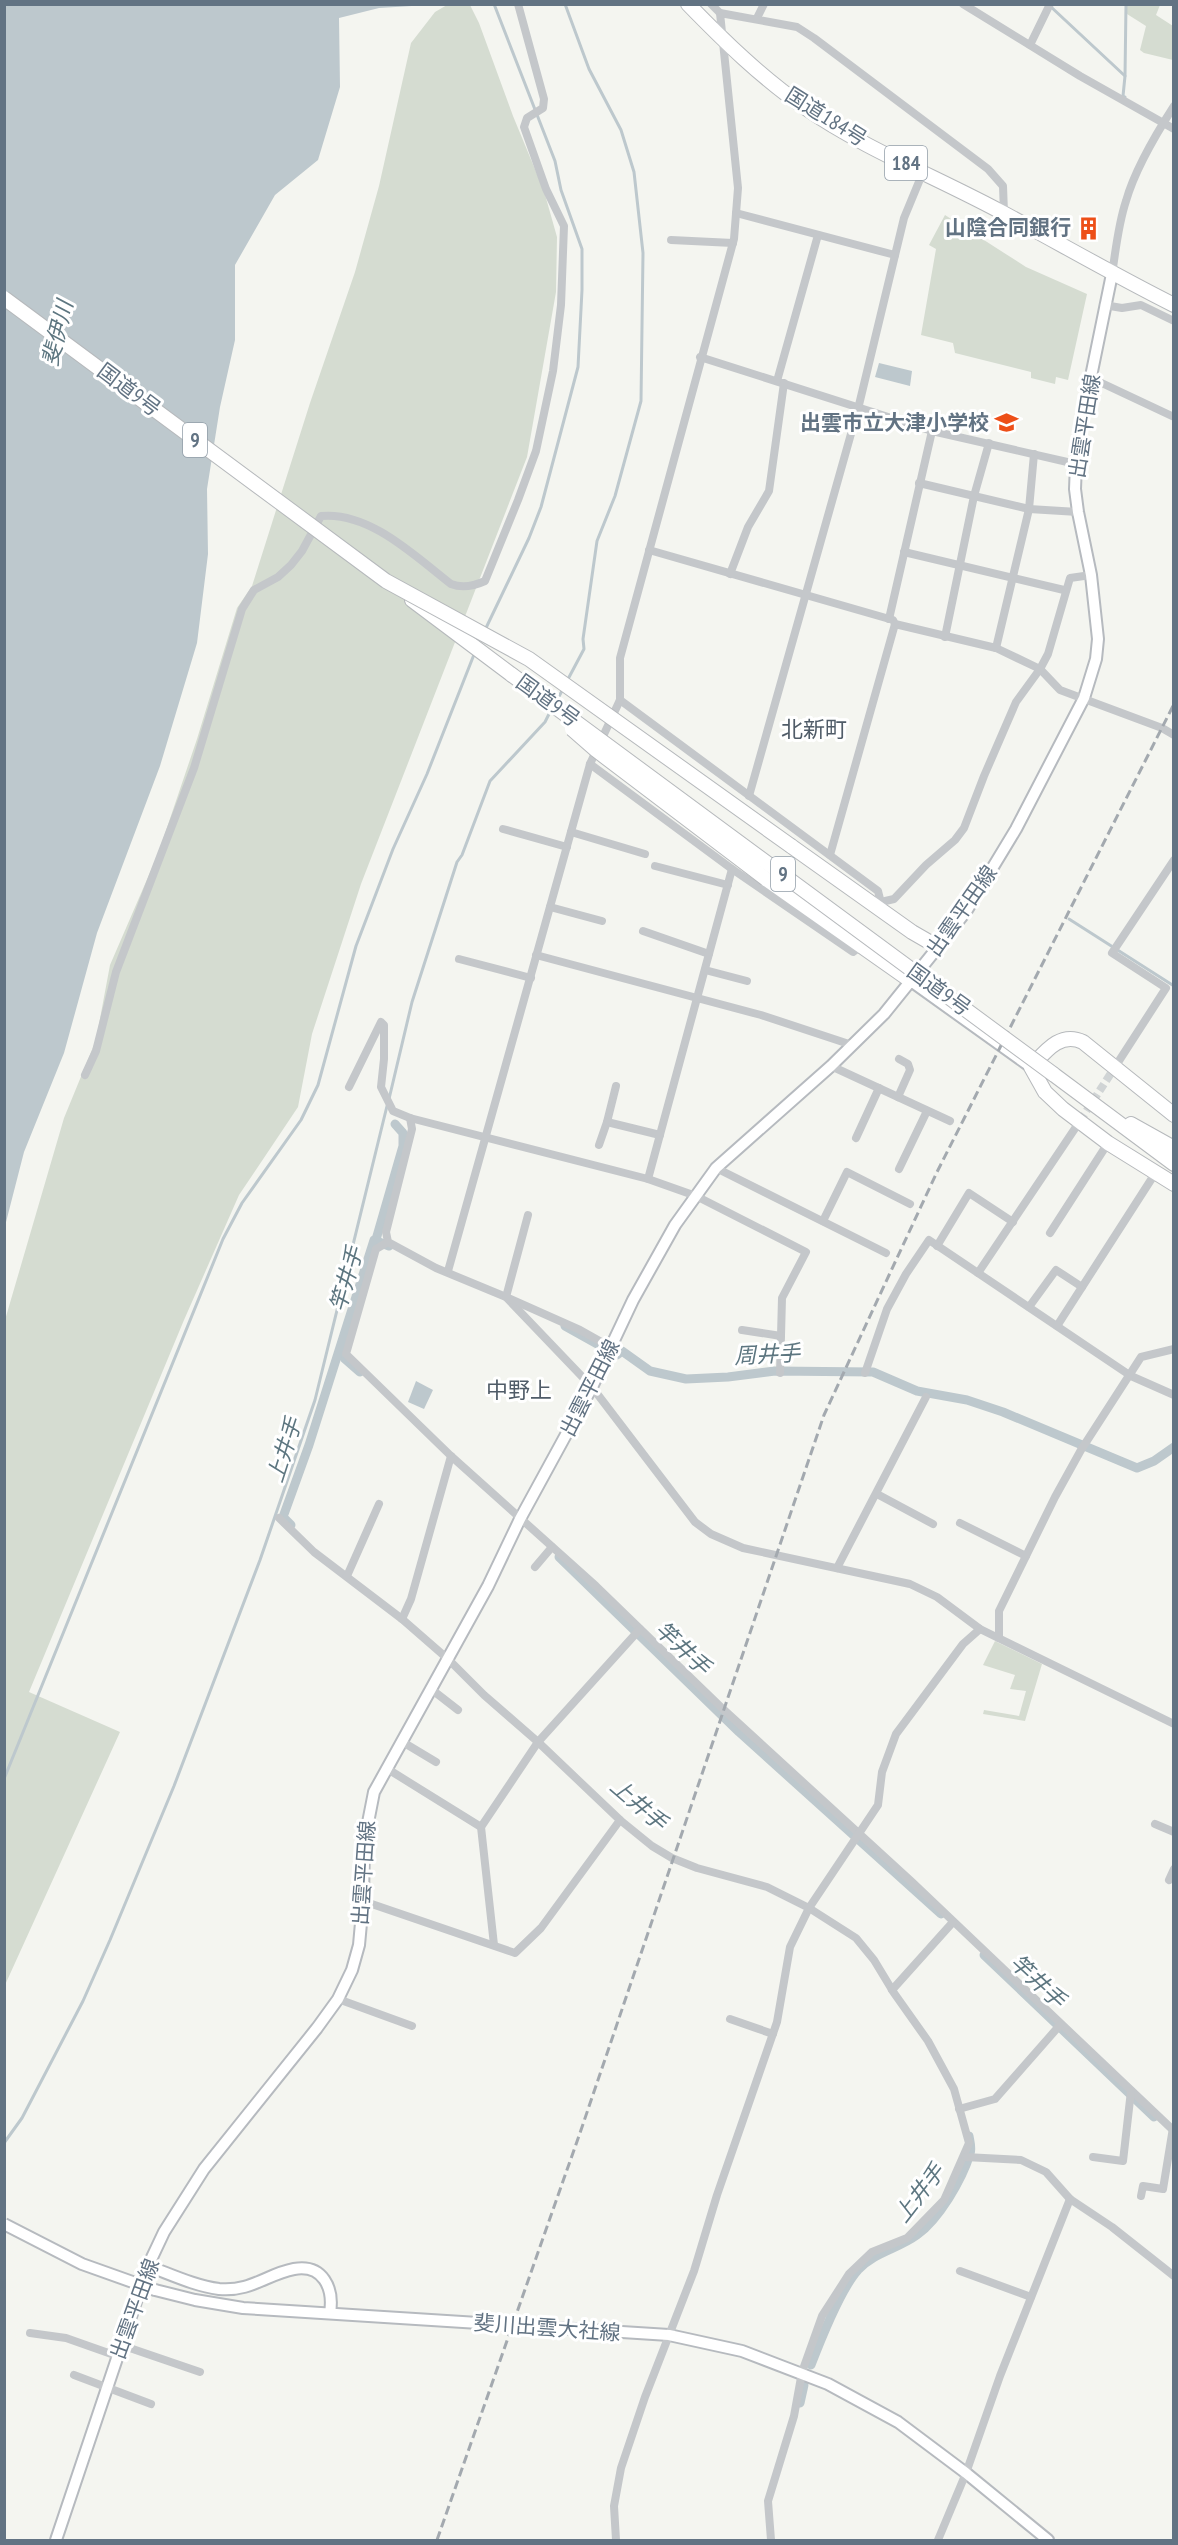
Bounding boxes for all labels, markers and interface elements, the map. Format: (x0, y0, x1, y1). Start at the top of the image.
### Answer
street label: 国道184号 (780, 81, 872, 152)
road number: 184 (885, 146, 927, 180)
place label: 山陰合同銀行 (945, 214, 1071, 241)
building icon: 山陰合同銀行 (1076, 215, 1102, 241)
water label: 斐伊川 (35, 296, 79, 368)
street label: 国道9号 (92, 357, 166, 422)
street label: 出雲平田線 (1063, 372, 1106, 480)
place label: 出雲市立大津小学校 (800, 409, 989, 436)
school or university icon: 出雲市立大津小学校 (994, 410, 1020, 436)
road number: 9 (183, 423, 207, 457)
street label: 国道9号 (511, 668, 586, 733)
district label: 北新町 (781, 715, 847, 743)
road number: 9 (771, 857, 795, 891)
street label: 出雲平田線 (920, 860, 1003, 961)
street label: 国道9号 (902, 957, 977, 1022)
water label: 竿井手 (323, 1242, 369, 1315)
street label: 出雲平田線 (554, 1335, 625, 1441)
water label: 周井手 (733, 1338, 803, 1370)
district label: 中野上 (486, 1376, 552, 1404)
water label: 上井手 (260, 1412, 308, 1486)
water label: 竿井手 (649, 1615, 718, 1682)
water label: 上井手 (605, 1772, 675, 1838)
street label: 出雲平田線 (346, 1820, 381, 1926)
water label: 竿井手 (1004, 1948, 1073, 2015)
water label: 上井手 (888, 2157, 952, 2228)
street label: 出雲平田線 (104, 2255, 165, 2363)
street label: 斐川出雲大社線 (473, 2309, 621, 2346)

